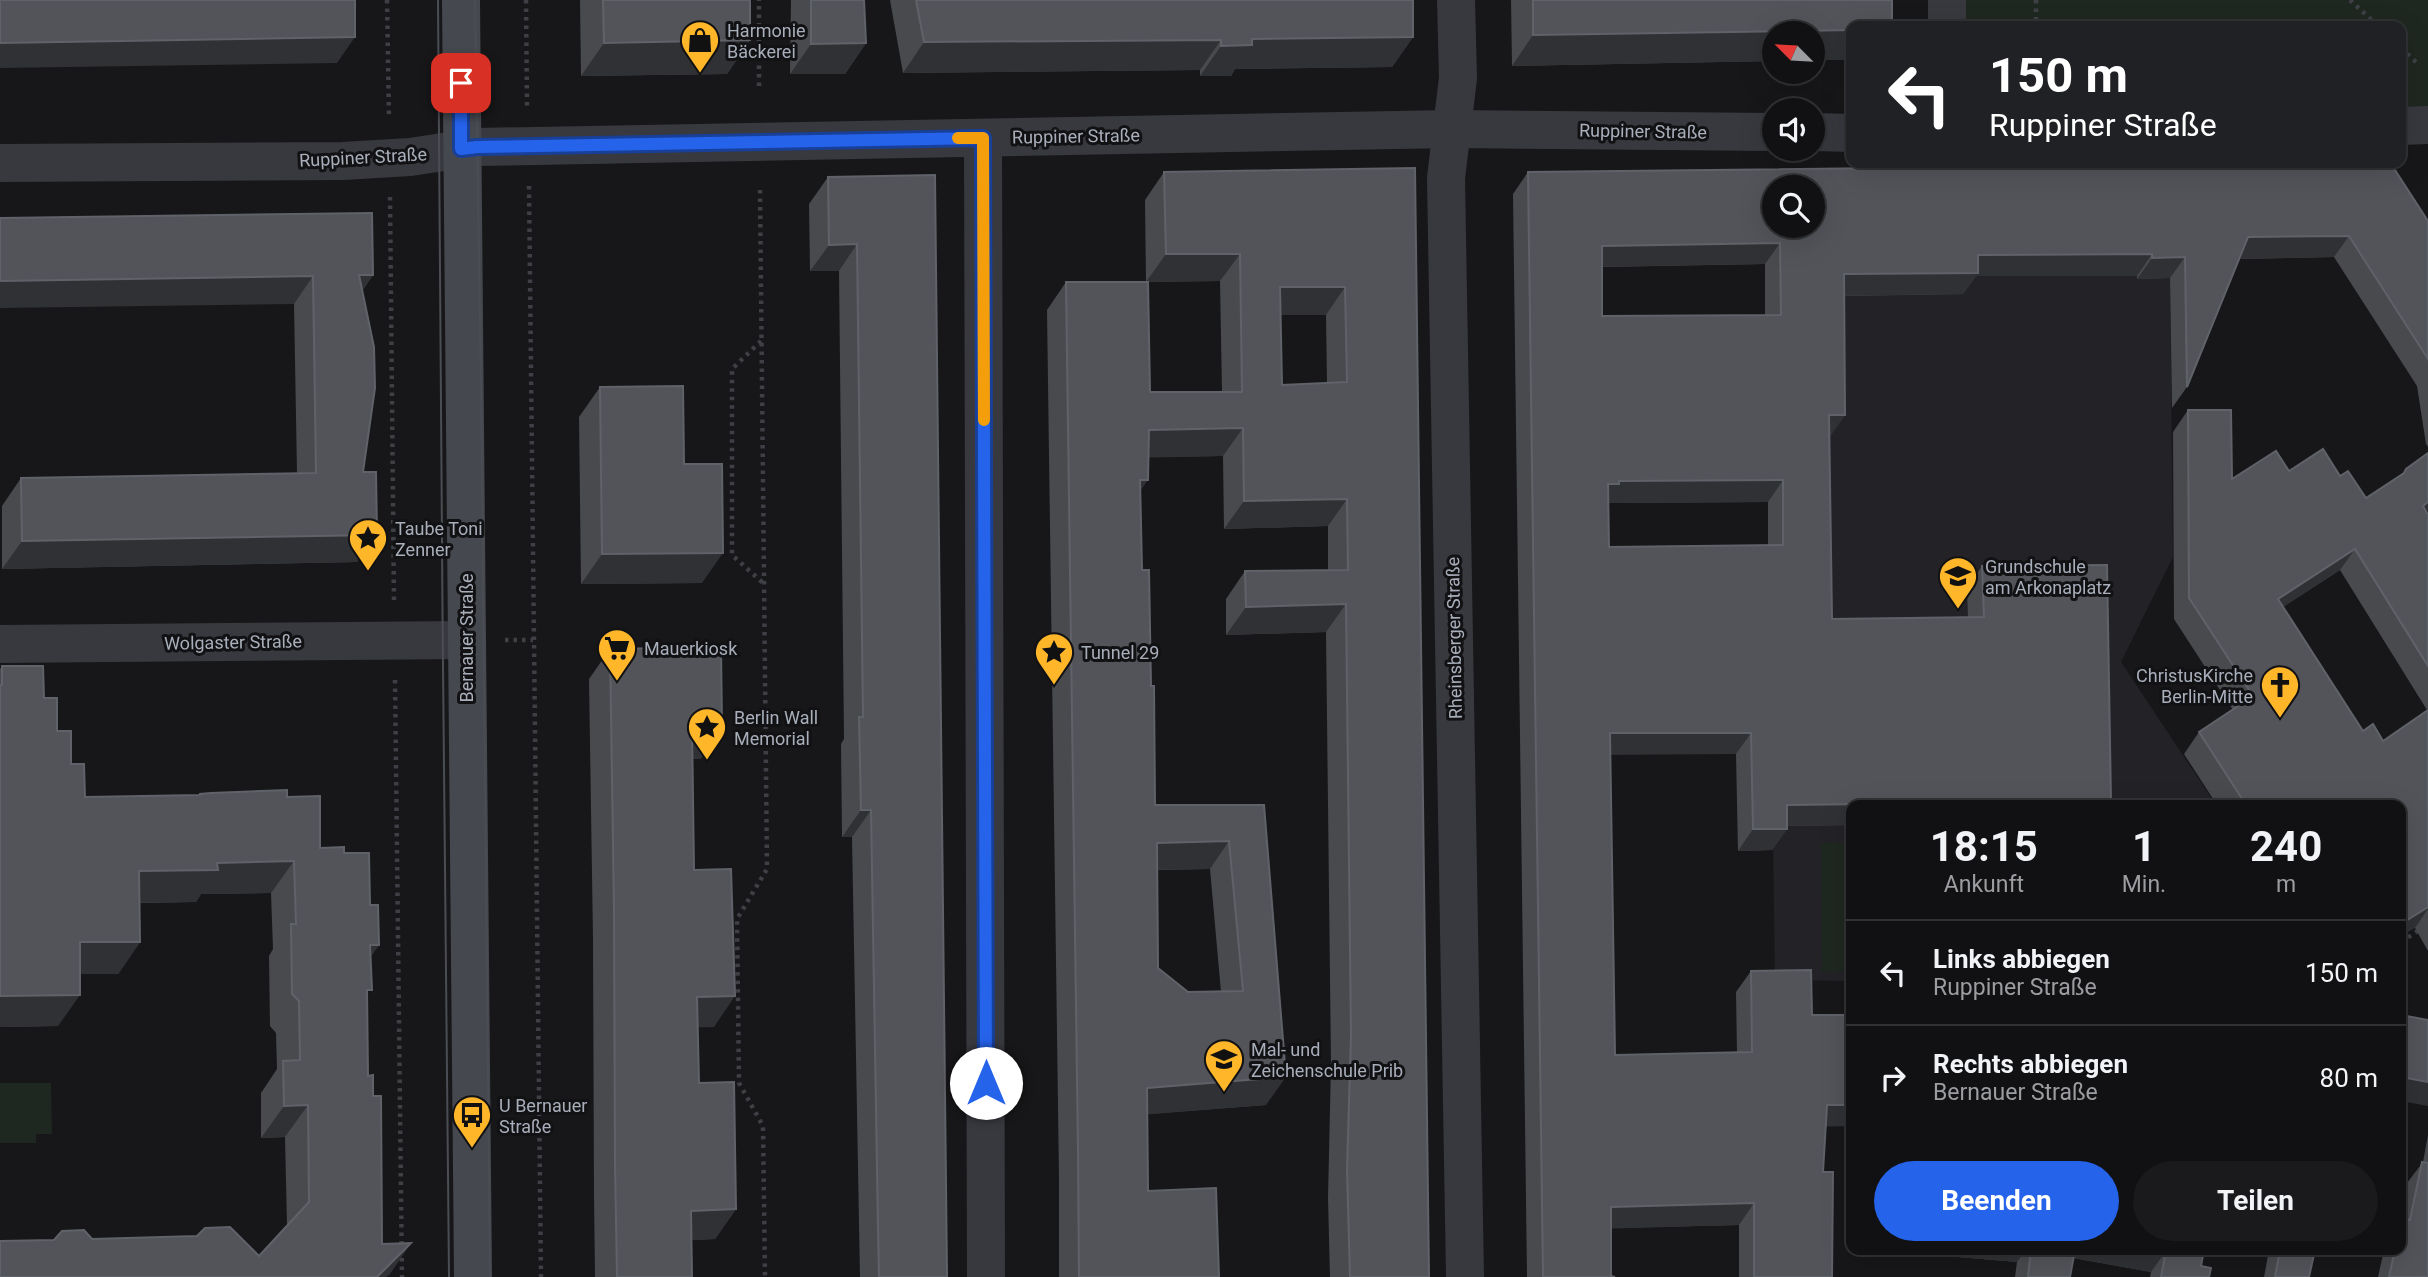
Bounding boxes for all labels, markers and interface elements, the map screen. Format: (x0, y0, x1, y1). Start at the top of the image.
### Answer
shop icon: Harmonie Bäckerei (679, 19, 721, 74)
place label: Harmonie Bäckerei (727, 20, 806, 62)
north arrow (1762, 21, 1825, 84)
map controls (1762, 21, 1825, 238)
text: 150 m (1989, 47, 2128, 104)
icon: left (1874, 49, 1965, 140)
pin (431, 53, 491, 113)
icon: arrive (442, 64, 480, 102)
button: sound (1762, 98, 1825, 161)
text: Ruppiner Straße (1989, 106, 2217, 144)
street label: Ruppiner Straße (1579, 119, 1707, 143)
street label: Ruppiner Straße (1012, 124, 1140, 148)
street label: Ruppiner Straße (299, 143, 427, 171)
button: search (1762, 175, 1825, 238)
place icon: Taube Toni Zenner (347, 517, 389, 572)
place label: Taube Toni Zenner (395, 518, 483, 560)
school or university icon: Grundschule am Arkonaplatz (1937, 555, 1979, 610)
place label: Grundschule am Arkonaplatz (1985, 556, 2111, 598)
street label: Rheinsberger Straße (1442, 557, 1466, 719)
street label: Bernauer Straße (456, 574, 477, 703)
supermarket icon: Mauerkiosk (596, 627, 638, 682)
street label: Wolgaster Straße (164, 630, 302, 654)
place icon: Tunnel 29 (1033, 631, 1075, 686)
place label: Mauerkiosk (644, 638, 738, 659)
place label: Tunnel 29 (1081, 642, 1159, 663)
church icon: ChristusKirche Berlin-Mitte (2259, 664, 2301, 719)
place label: ChristusKirche Berlin-Mitte (2136, 665, 2253, 707)
place icon: Berlin Wall Memorial (686, 706, 728, 761)
place label: Berlin Wall Memorial (734, 707, 818, 749)
text: 18:15 (1930, 822, 2038, 871)
text: 1 (2132, 822, 2156, 871)
text: 240 (2250, 822, 2322, 871)
text: Ankunft (1944, 871, 2024, 898)
text: Min. (2122, 871, 2166, 898)
text: m (2276, 871, 2296, 898)
text: Links abbiegen (1933, 944, 2110, 974)
icon: left (1874, 954, 1912, 992)
text: 150 m (2305, 958, 2378, 988)
text: Ruppiner Straße (1933, 974, 2097, 1001)
school or university icon: Mal- und Zeichenschule Prib (1203, 1038, 1245, 1093)
place label: Mal- und Zeichenschule Prib (1251, 1039, 1403, 1081)
position arrow (949, 1046, 1023, 1120)
text: Rechts abbiegen (1933, 1049, 2128, 1079)
icon: right (1874, 1059, 1912, 1097)
text: 80 m (2320, 1063, 2378, 1093)
text: Bernauer Straße (1933, 1079, 2098, 1106)
bus stop icon: U Bernauer Straße (451, 1094, 493, 1149)
place label: U Bernauer Straße (499, 1095, 587, 1137)
button: Beenden (1874, 1161, 2119, 1241)
button: Teilen (2133, 1161, 2378, 1241)

